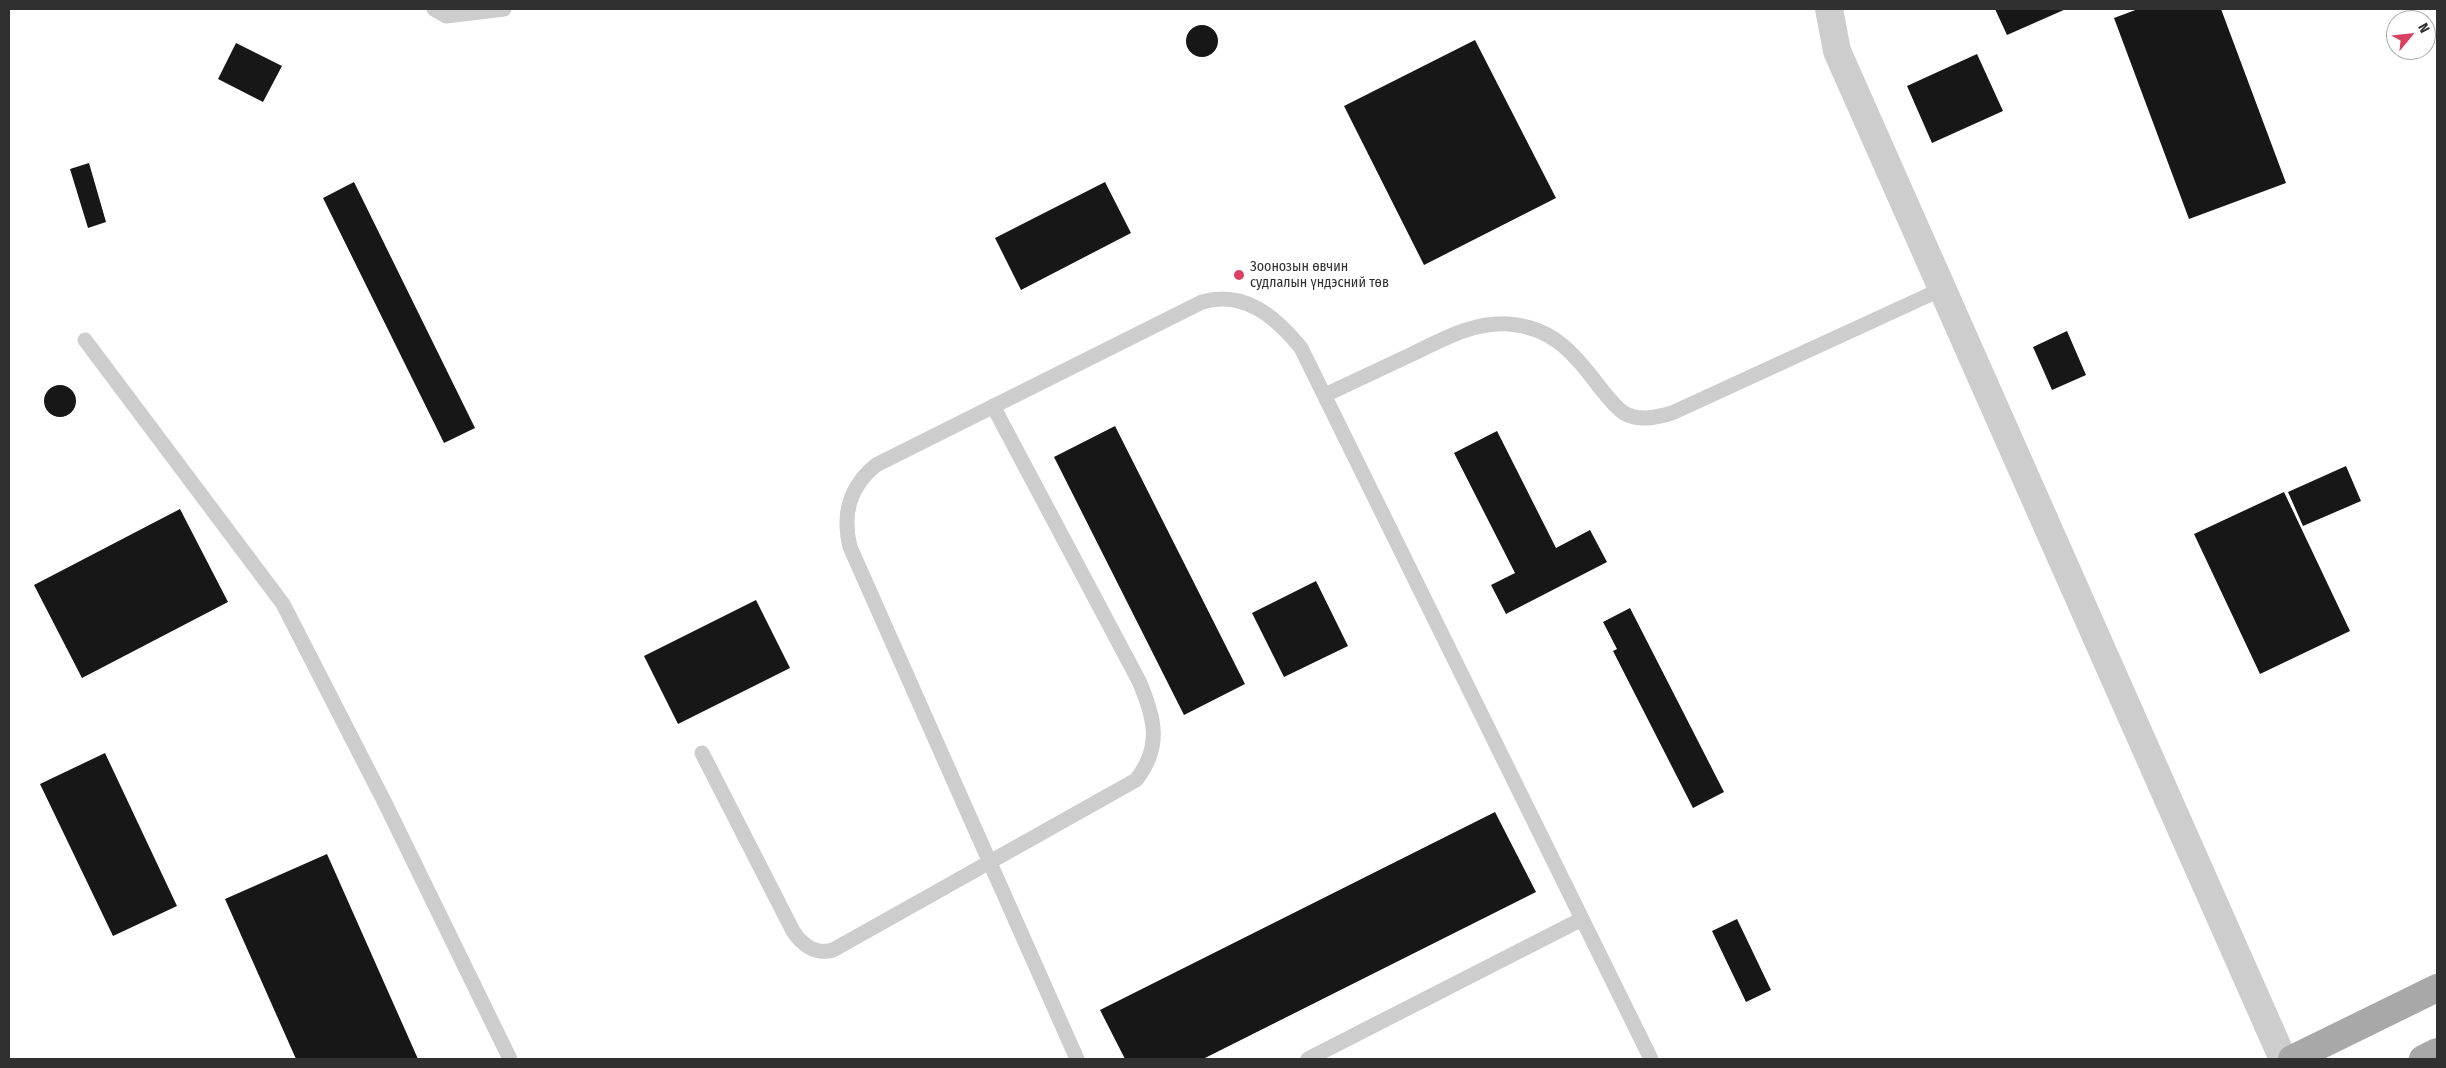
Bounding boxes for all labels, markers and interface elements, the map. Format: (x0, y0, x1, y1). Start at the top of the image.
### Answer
north arrow (2386, 10, 2436, 60)
text: N (2414, 20, 2433, 36)
place label: Зоонозын өвчин судлалын үндэсний төв (1250, 259, 1389, 292)
marker: Зоонозын өвчин судлалын үндэсний төв (1232, 268, 1246, 282)

